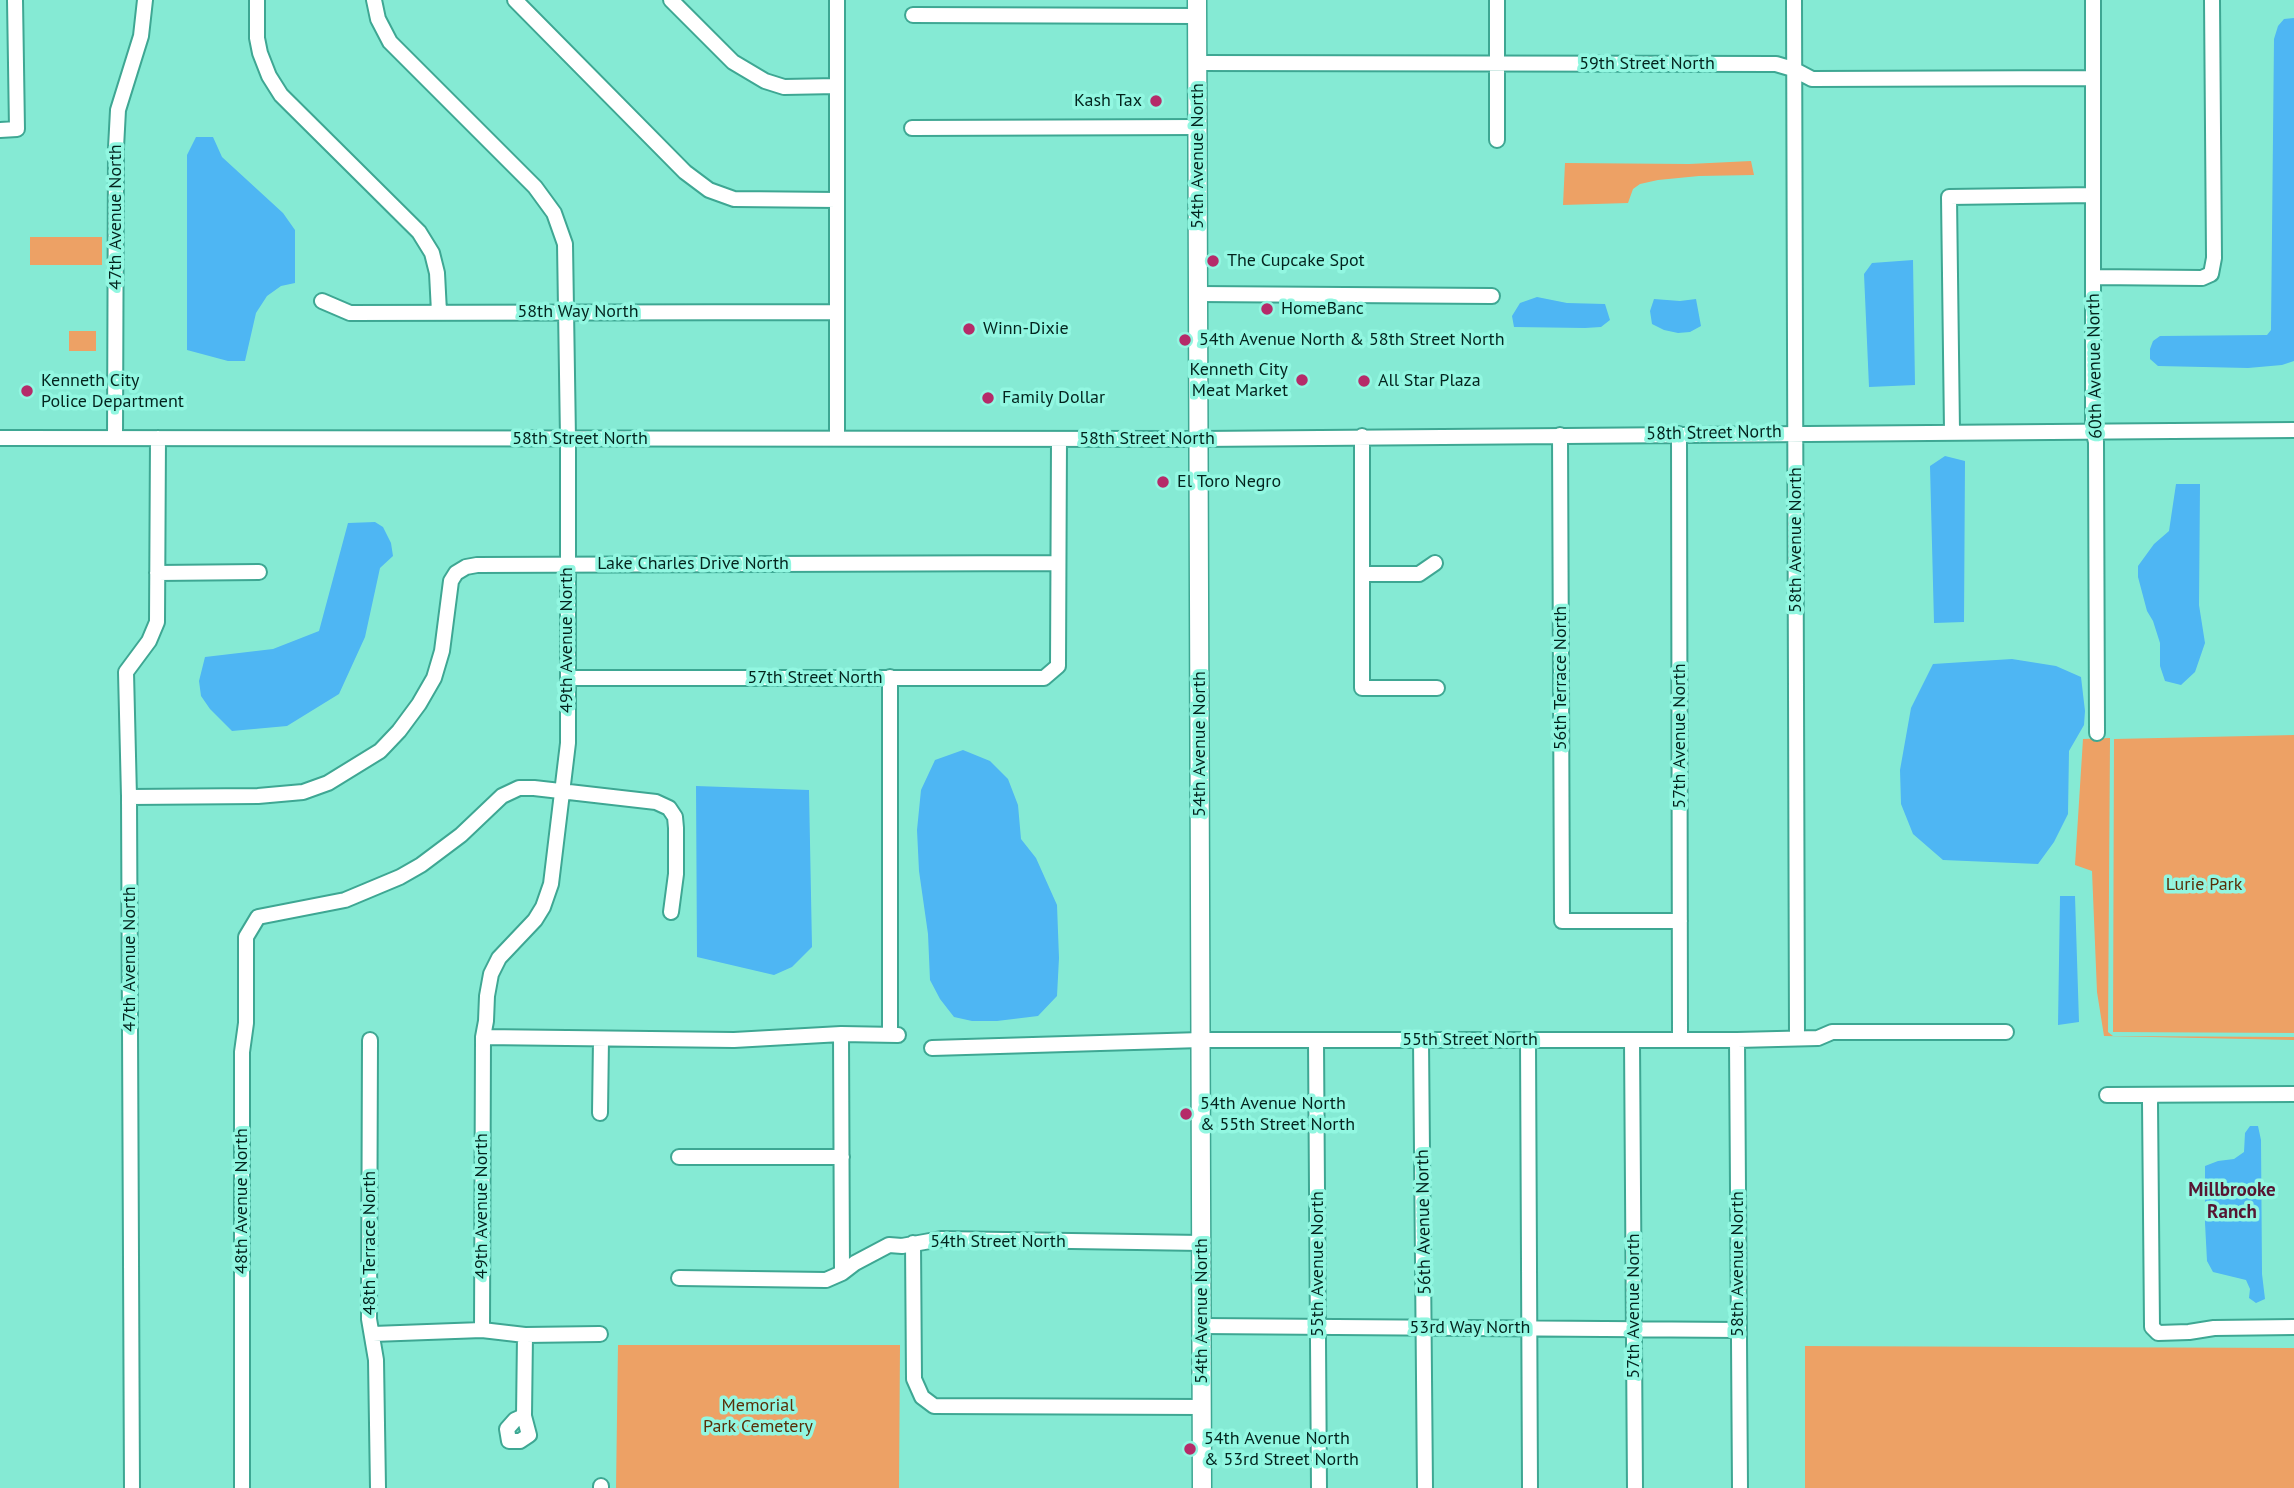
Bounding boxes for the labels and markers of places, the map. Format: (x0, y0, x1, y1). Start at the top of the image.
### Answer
place label: Kash Tax (1074, 90, 1142, 112)
marker: Kash Tax (1148, 93, 1164, 109)
place label: The Cupcake Spot (1227, 250, 1365, 272)
marker: The Cupcake Spot (1205, 253, 1221, 269)
place label: HomeBanc (1281, 298, 1364, 320)
marker: HomeBanc (1259, 301, 1275, 317)
place label: Winn-Dixie (983, 318, 1069, 340)
marker: Winn-Dixie (961, 321, 977, 337)
place label: 54th Avenue North & 58th Street North (1199, 329, 1505, 351)
marker: 54th Avenue North & 58th Street North (1177, 332, 1193, 348)
place label: Kenneth City Meat Market (1190, 359, 1288, 402)
place label: Kenneth City Police Department (41, 370, 184, 412)
place label: All Star Plaza (1378, 370, 1481, 392)
marker: Kenneth City Meat Market (1294, 372, 1310, 388)
marker: All Star Plaza (1356, 373, 1372, 389)
marker: Kenneth City Police Department (19, 383, 35, 399)
place label: Family Dollar (1002, 387, 1105, 409)
marker: Family Dollar (980, 390, 996, 406)
place label: El Toro Negro (1177, 471, 1281, 493)
marker: El Toro Negro (1155, 474, 1171, 490)
place label: 54th Avenue North & 55th Street North (1200, 1093, 1355, 1136)
marker: 54th Avenue North & 55th Street North (1178, 1106, 1194, 1122)
place label: 54th Avenue North & 53rd Street North (1204, 1428, 1359, 1470)
marker: 54th Avenue North & 53rd Street North (1182, 1441, 1198, 1457)

